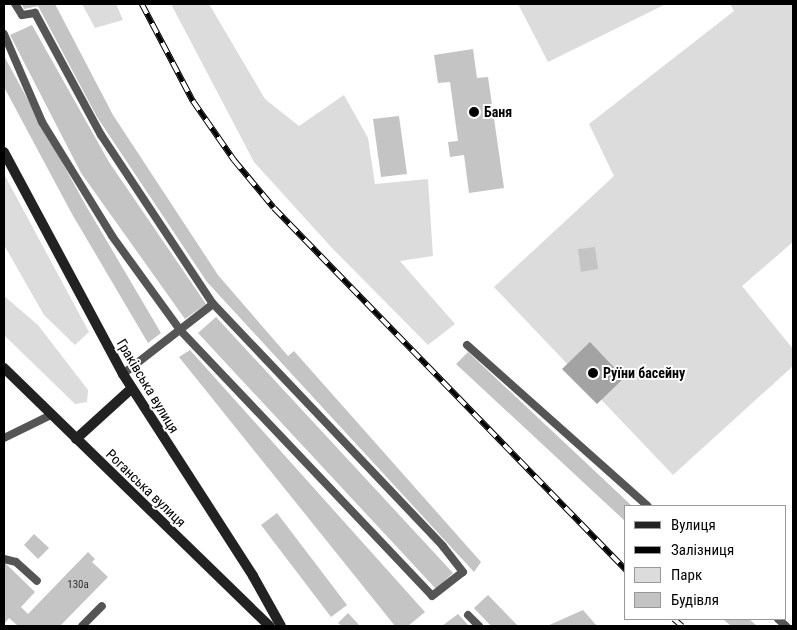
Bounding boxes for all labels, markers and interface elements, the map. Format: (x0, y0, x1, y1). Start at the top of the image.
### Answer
place label: Баня (484, 104, 512, 120)
marker: Баня (468, 106, 480, 118)
street label: Граківська вулиця (113, 336, 183, 436)
place label: Руїни басейну (603, 365, 685, 381)
marker: Руїни басейну (587, 367, 599, 379)
street label: Роганська вулиця (103, 446, 189, 530)
legend (624, 505, 787, 620)
text: Вулиця (671, 516, 716, 534)
text: Залізниця (671, 541, 734, 559)
text: Парк (671, 566, 702, 584)
house number: 130а (67, 578, 89, 592)
text: Будівля (671, 591, 719, 609)

